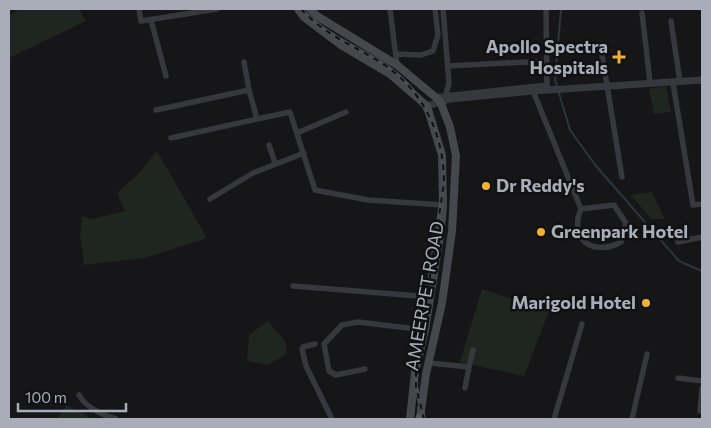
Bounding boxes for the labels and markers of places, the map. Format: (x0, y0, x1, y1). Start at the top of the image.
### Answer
place label: Apollo Spectra Hospitals (486, 35, 608, 78)
marker: Apollo Spectra Hospitals (612, 50, 626, 64)
place label: Dr Reddy's (496, 174, 585, 196)
marker: Dr Reddy's (480, 180, 492, 192)
place label: Greenpark Hotel (551, 220, 688, 242)
marker: Greenpark Hotel (535, 226, 547, 238)
place label: Marigold Hotel (511, 291, 636, 313)
marker: Marigold Hotel (640, 297, 652, 309)

